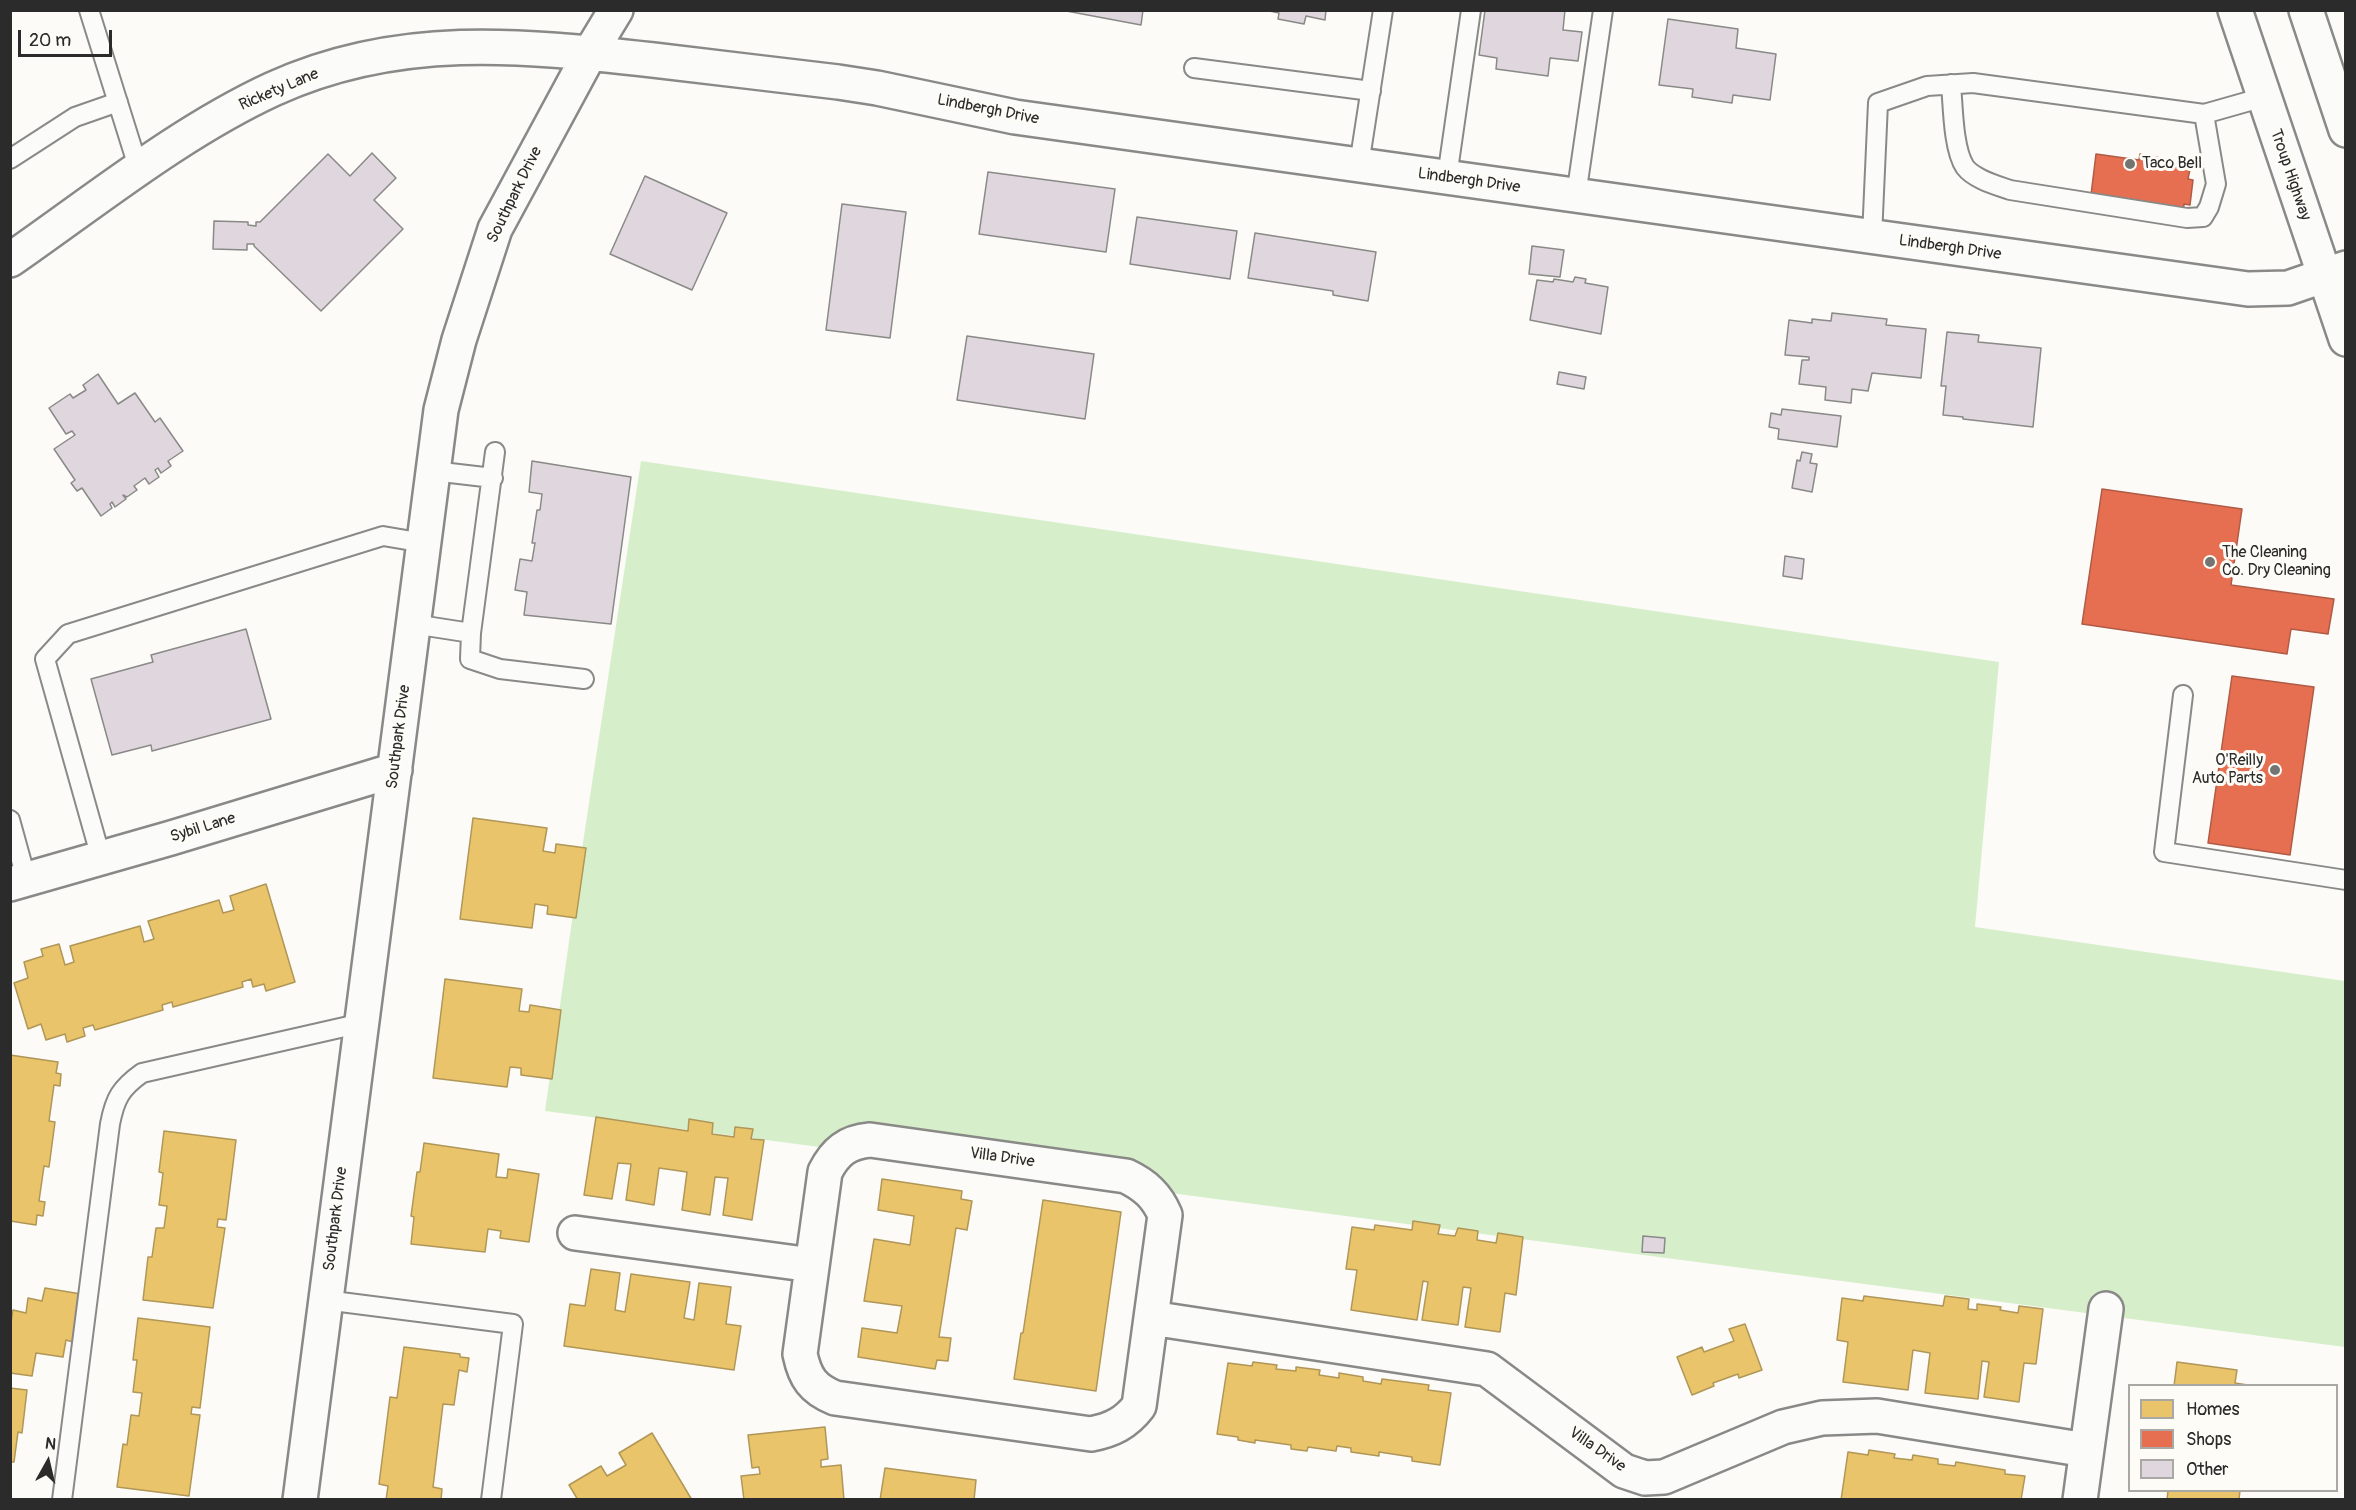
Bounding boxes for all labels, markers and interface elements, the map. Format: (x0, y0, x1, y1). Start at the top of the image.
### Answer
scale bar (21, 18, 116, 56)
text: 20 m (29, 29, 71, 52)
street label: Rickety Lane (236, 65, 322, 115)
street label: Lindbergh Drive (935, 91, 1041, 129)
street label: Troup Highway (2265, 127, 2315, 223)
street label: Southpark Drive (483, 144, 547, 246)
place label: Taco Bell (2142, 154, 2202, 174)
marker: Taco Bell (2123, 157, 2137, 171)
street label: Lindbergh Drive (1416, 164, 1522, 198)
street label: Lindbergh Drive (1897, 231, 2003, 265)
place label: The Cleaning Co. Dry Cleaning (2222, 543, 2331, 581)
marker: The Cleaning Co. Dry Cleaning (2203, 555, 2217, 569)
street label: Southpark Drive (383, 684, 415, 790)
place label: O'Reilly Auto Parts (2192, 751, 2263, 789)
marker: O'Reilly Auto Parts (2268, 763, 2282, 777)
street label: Sybil Lane (168, 809, 238, 847)
street label: Villa Drive (968, 1144, 1036, 1172)
street label: Southpark Drive (320, 1166, 352, 1272)
legend (2128, 1384, 2338, 1492)
text: Homes (2186, 1398, 2239, 1421)
street label: Villa Drive (1565, 1423, 1629, 1477)
text: Shops (2186, 1428, 2231, 1451)
north arrow (18, 1432, 78, 1492)
text: N (44, 1434, 57, 1455)
text: Other (2186, 1458, 2228, 1481)

